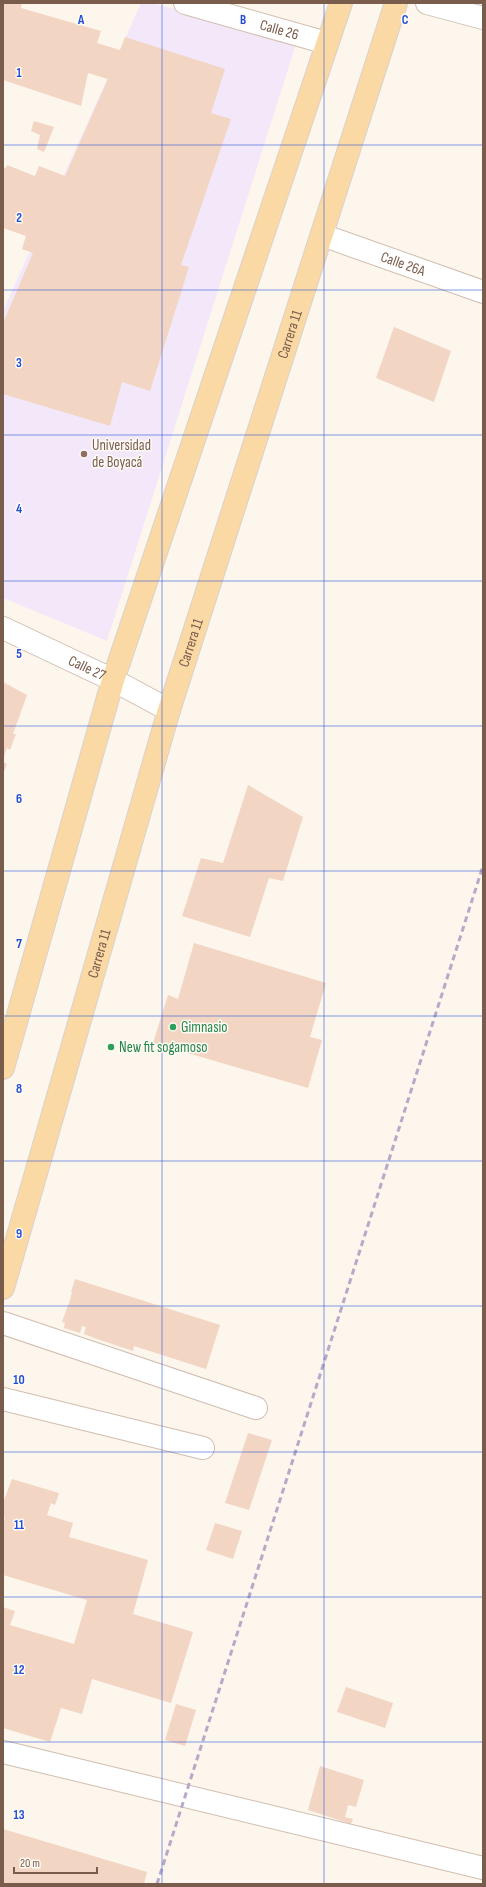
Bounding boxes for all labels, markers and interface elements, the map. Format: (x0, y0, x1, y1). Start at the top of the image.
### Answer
text: A (77, 12, 85, 28)
text: B (240, 12, 246, 28)
text: C (402, 12, 409, 28)
street label: Calle 26 (258, 15, 301, 44)
text: 1 (16, 65, 22, 81)
text: 2 (16, 210, 22, 226)
street label: Calle 26A (378, 247, 428, 281)
street label: Carrera 11 (273, 307, 307, 361)
text: 3 (16, 355, 22, 371)
place label: Universidad de Boyacá (92, 436, 151, 472)
marker: Universidad de Boyacá (79, 449, 89, 459)
text: 4 (16, 501, 22, 517)
street label: Carrera 11 (174, 615, 208, 669)
text: 5 (16, 646, 22, 662)
street label: Calle 27 (65, 651, 109, 685)
text: 6 (16, 791, 22, 807)
street label: Carrera 11 (83, 926, 115, 980)
text: 7 (16, 936, 22, 952)
place label: Gimnasio (181, 1018, 228, 1037)
marker: Gimnasio (168, 1022, 178, 1032)
place label: New fit sogamoso (119, 1038, 208, 1057)
marker: New fit sogamoso (106, 1042, 116, 1052)
text: 8 (16, 1081, 22, 1097)
text: 9 (16, 1226, 22, 1242)
text: 10 (13, 1372, 25, 1388)
text: 11 (14, 1517, 24, 1533)
text: 12 (14, 1662, 25, 1678)
text: 13 (14, 1807, 25, 1823)
scale bar (14, 1849, 97, 1875)
text: 20 m (20, 1856, 40, 1871)

